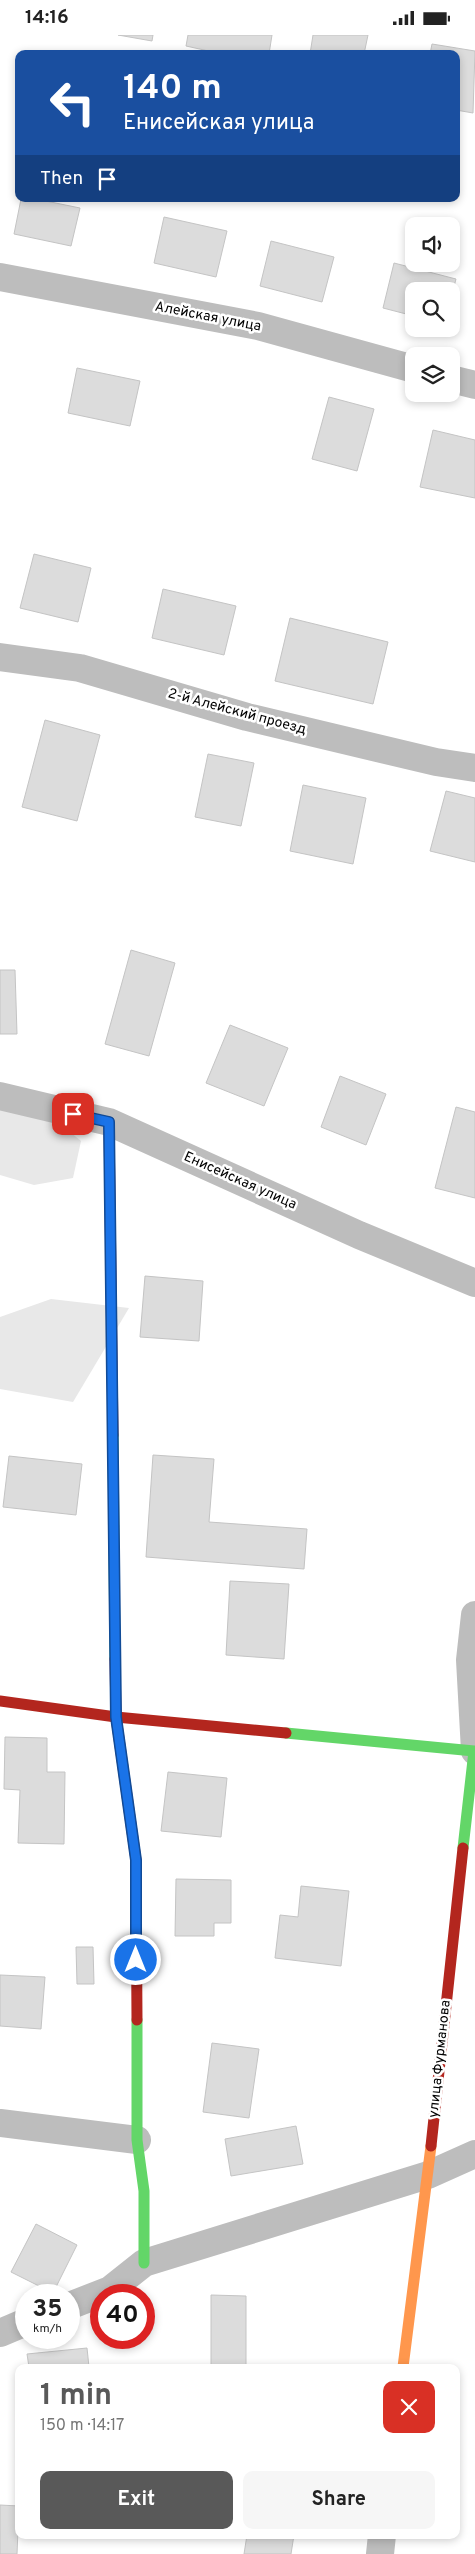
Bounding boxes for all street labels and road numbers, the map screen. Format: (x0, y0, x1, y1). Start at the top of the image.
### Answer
street label: Алейская улица (153, 298, 263, 336)
street label: 2-й Алейский проезд (166, 685, 308, 739)
street label: Енисейская улица (181, 1148, 299, 1214)
street label: улица Фурманова (425, 1999, 455, 2119)

